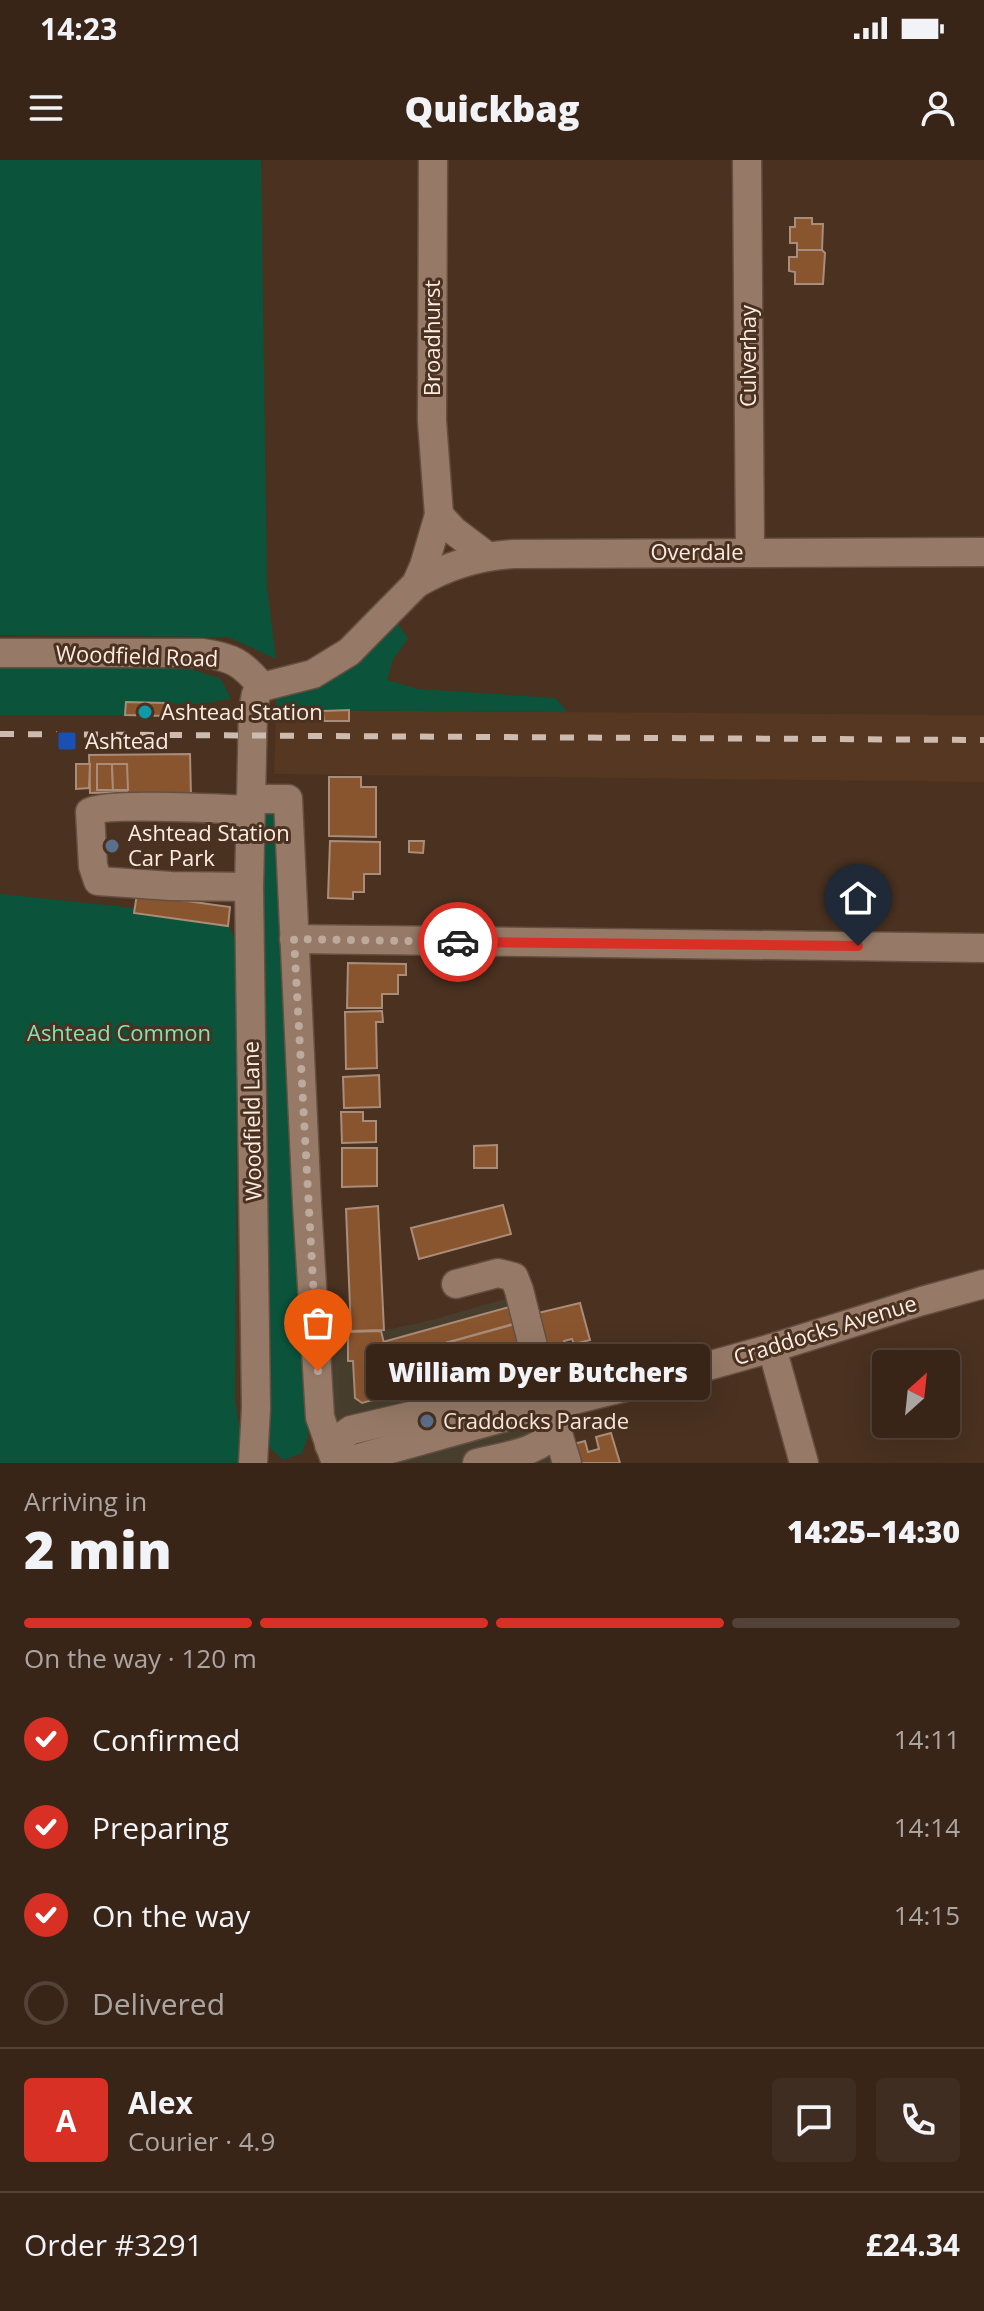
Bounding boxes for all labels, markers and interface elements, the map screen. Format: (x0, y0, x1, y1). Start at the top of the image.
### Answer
text: 14:23 (40, 8, 117, 49)
text: Quickbag (404, 84, 580, 133)
icon: menu (24, 86, 68, 130)
icon: person (916, 86, 960, 130)
street label: Broadhurst (416, 280, 446, 396)
street label: Culverhay (732, 304, 762, 407)
street label: Overdale (650, 536, 744, 566)
street label: Woodfield Road (55, 637, 219, 673)
place label: Ashtead Station (161, 696, 323, 726)
marker: Ashtead Station (136, 703, 154, 721)
place label: Ashtead (85, 725, 169, 755)
marker: Ashtead (56, 730, 78, 752)
place label: Ashtead Station Car Park (128, 817, 290, 872)
marker: Ashtead Station Car Park (103, 837, 121, 855)
pin (824, 864, 892, 946)
icon: home (836, 876, 880, 920)
courier (418, 902, 498, 982)
icon: car (436, 920, 480, 964)
park label: Ashtead Common (27, 1017, 211, 1047)
street label: Woodfield Lane (235, 1041, 267, 1201)
street label: Craddocks Avenue (729, 1287, 920, 1371)
pin (284, 1289, 352, 1371)
icon: bag (296, 1301, 340, 1345)
callout: William Dyer Butchers (366, 1343, 710, 1399)
north arrow (872, 1350, 960, 1438)
map controls (872, 1350, 960, 1438)
text: William Dyer Butchers (388, 1354, 688, 1390)
place label: Craddocks Parade (443, 1405, 629, 1435)
marker: Craddocks Parade (418, 1412, 436, 1430)
text: Arriving in (24, 1483, 147, 1519)
text: 14:25–14:30 (787, 1511, 960, 1552)
text: 2 min (24, 1513, 172, 1584)
text: On the way · 120 m (24, 1640, 257, 1676)
icon: check (24, 1717, 68, 1761)
text: Confirmed (92, 1719, 240, 1760)
text: 14:11 (894, 1721, 960, 1757)
icon: check (24, 1805, 68, 1849)
text: Preparing (92, 1807, 229, 1848)
text: 14:14 (894, 1809, 960, 1845)
icon: check (24, 1893, 68, 1937)
text: On the way (92, 1895, 250, 1936)
text: 14:15 (894, 1897, 960, 1933)
text: Delivered (92, 1983, 225, 2024)
button: chat (772, 2078, 856, 2162)
button: phone (876, 2078, 960, 2162)
text: Alex (128, 2082, 193, 2123)
text: A (56, 2100, 76, 2141)
text: Courier · 4.9 (128, 2123, 275, 2159)
text: Order #3291 (24, 2224, 203, 2265)
text: £24.34 (866, 2224, 960, 2265)

